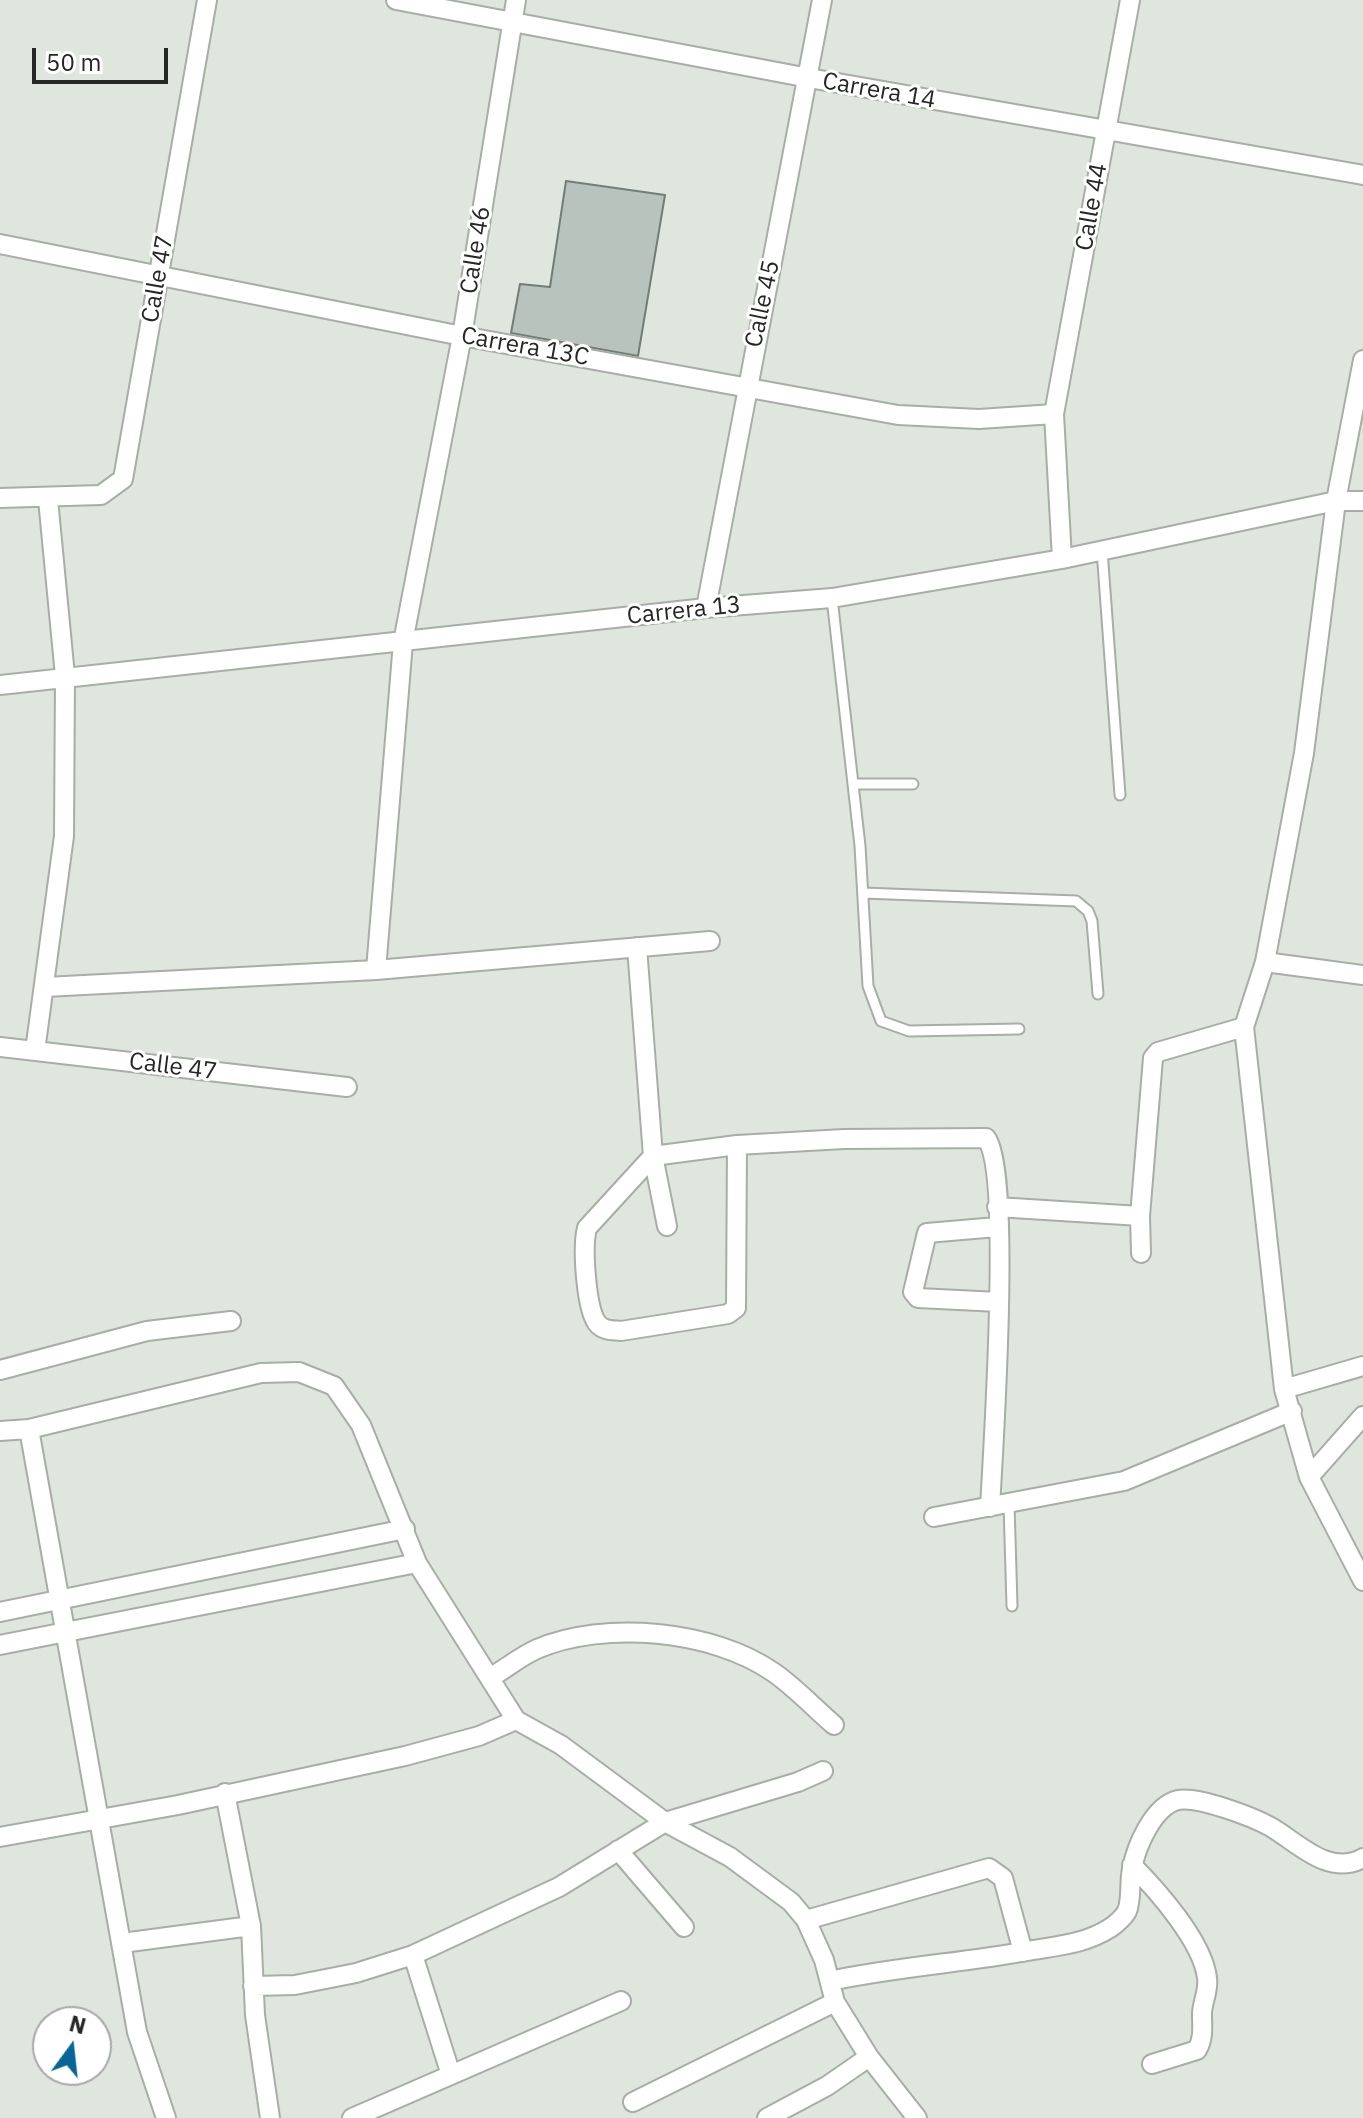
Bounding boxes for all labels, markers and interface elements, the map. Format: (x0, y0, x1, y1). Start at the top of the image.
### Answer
scale bar (36, 32, 172, 82)
text: 50 m (46, 46, 101, 78)
street label: Carrera 14 (820, 67, 938, 115)
street label: Calle 44 (1070, 161, 1114, 253)
street label: Calle 46 (455, 204, 497, 296)
street label: Calle 47 (136, 233, 180, 325)
street label: Calle 45 (740, 258, 786, 350)
street label: Carrera 13C (459, 322, 591, 372)
street label: Carrera 13 (626, 591, 742, 631)
street label: Calle 47 (127, 1047, 219, 1087)
north arrow (32, 2006, 112, 2086)
text: N (66, 2008, 89, 2040)

